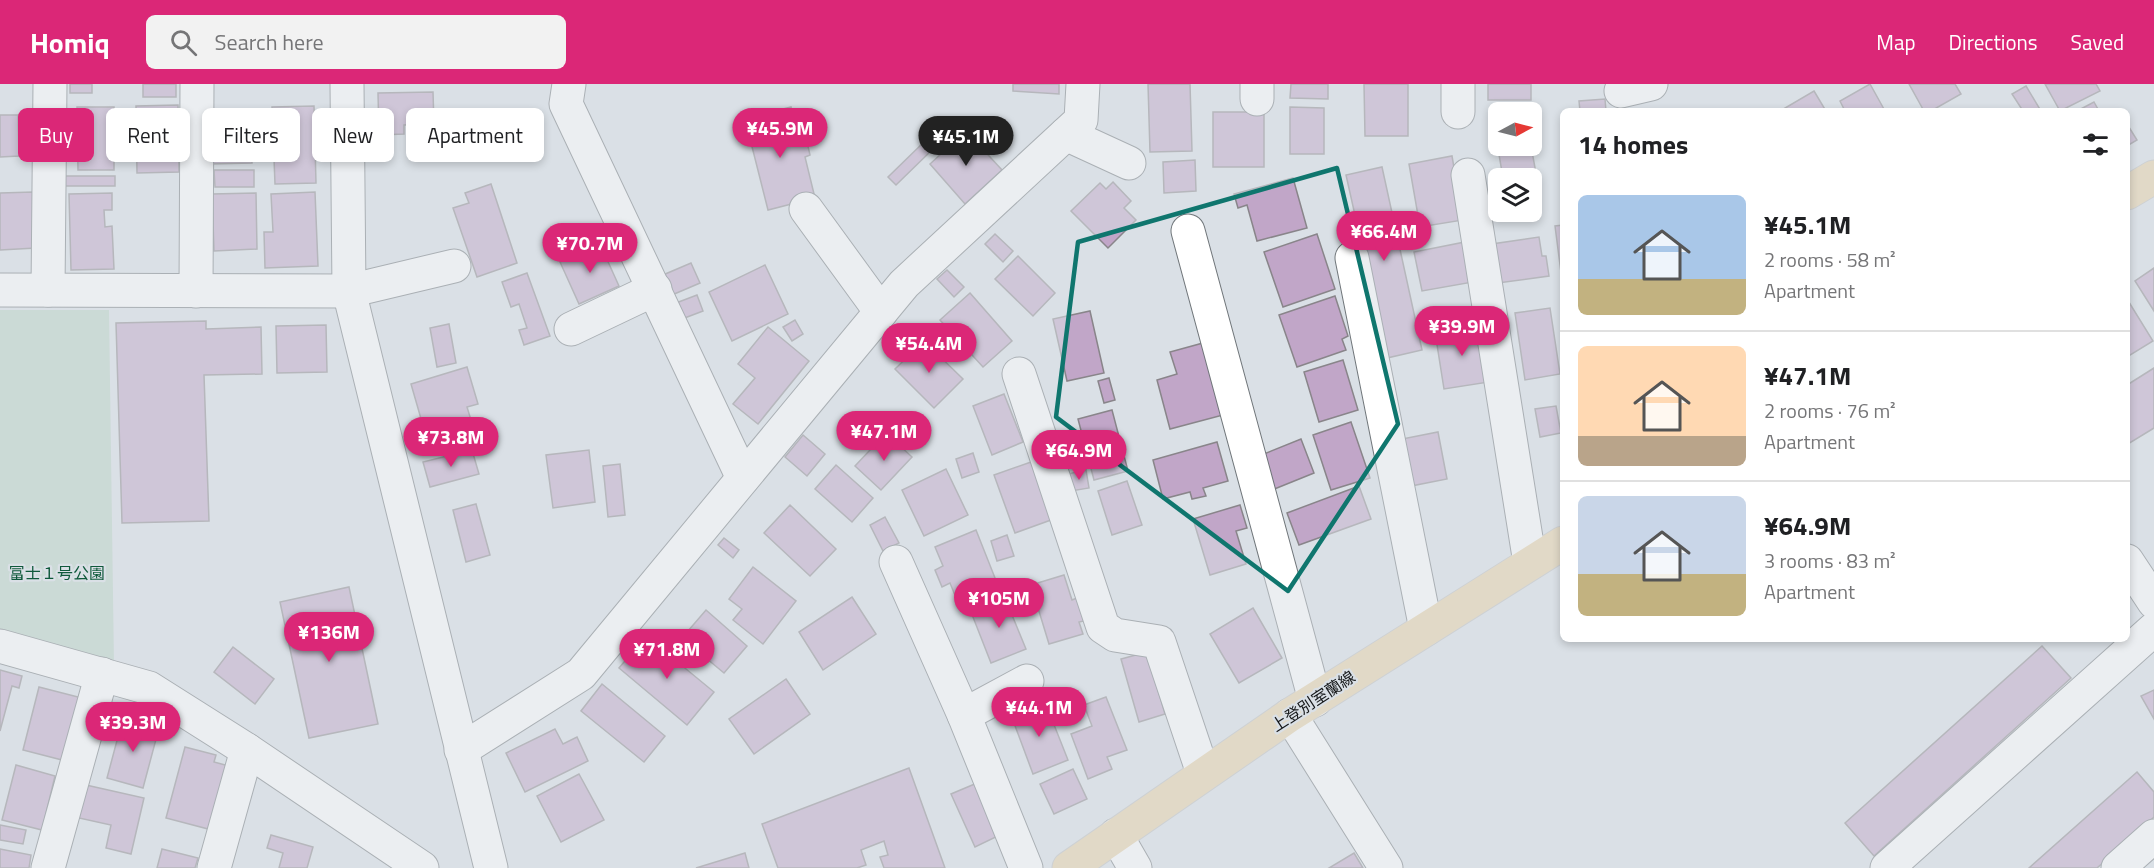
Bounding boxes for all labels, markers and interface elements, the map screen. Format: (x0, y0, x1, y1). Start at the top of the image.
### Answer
search box (146, 15, 566, 69)
text: Homiq (30, 21, 110, 64)
text: Search here (215, 25, 324, 59)
icon: search (167, 26, 200, 59)
text: Map (1876, 26, 1916, 58)
text: Directions (1949, 26, 2038, 58)
text: Saved (2071, 26, 2124, 58)
north arrow (1488, 102, 1542, 156)
map controls (1488, 102, 1542, 222)
chip: Buy (18, 108, 94, 162)
chip: Rent (106, 108, 190, 162)
chip: Filters (202, 108, 300, 162)
chip: New (312, 108, 394, 162)
chip: Apartment (406, 108, 544, 162)
pin: ¥45.9M (731, 108, 829, 159)
text: ¥45.9M (746, 112, 814, 143)
pin: ¥45.1M (917, 116, 1015, 167)
text: ¥45.1M (932, 120, 1000, 151)
text: 14 homes (1578, 125, 1688, 164)
icon: filters (2079, 128, 2112, 161)
button: layers (1488, 168, 1542, 222)
text: ¥45.1M (1764, 205, 1851, 244)
pin: ¥66.4M (1335, 211, 1433, 262)
text: ¥66.4M (1350, 215, 1418, 246)
icon: home (1626, 219, 1698, 291)
pin: ¥70.7M (541, 223, 639, 274)
text: ¥70.7M (556, 227, 624, 258)
text: 2 rooms · 58 m² (1764, 244, 1896, 275)
text: Apartment (1764, 275, 1855, 306)
pin: ¥39.9M (1413, 306, 1511, 357)
text: ¥39.9M (1428, 310, 1496, 341)
pin: ¥54.4M (880, 323, 978, 374)
text: ¥54.4M (895, 327, 963, 358)
text: ¥47.1M (1764, 356, 1851, 395)
icon: home (1626, 370, 1698, 442)
text: 2 rooms · 76 m² (1764, 395, 1896, 426)
pin: ¥47.1M (835, 411, 933, 462)
text: ¥47.1M (850, 415, 918, 446)
pin: ¥73.8M (402, 417, 500, 468)
text: ¥73.8M (417, 421, 485, 452)
text: Apartment (1764, 426, 1855, 457)
pin: ¥64.9M (1030, 430, 1128, 481)
text: ¥64.9M (1045, 434, 1113, 465)
text: ¥64.9M (1764, 506, 1851, 545)
icon: home (1626, 520, 1698, 592)
text: 3 rooms · 83 m² (1764, 545, 1896, 576)
park label: 富士１号公園 (9, 561, 105, 585)
text: Apartment (1764, 576, 1855, 607)
pin: ¥105M (957, 578, 1041, 629)
text: ¥105M (968, 582, 1030, 613)
pin: ¥136M (287, 612, 371, 663)
text: ¥136M (298, 616, 360, 647)
pin: ¥71.8M (618, 629, 716, 680)
text: ¥71.8M (633, 633, 701, 664)
street label: 上登別室蘭線 (1266, 665, 1360, 737)
pin: ¥44.1M (990, 687, 1088, 738)
text: ¥44.1M (1005, 691, 1073, 722)
pin: ¥39.3M (84, 702, 182, 753)
text: ¥39.3M (99, 706, 167, 737)

